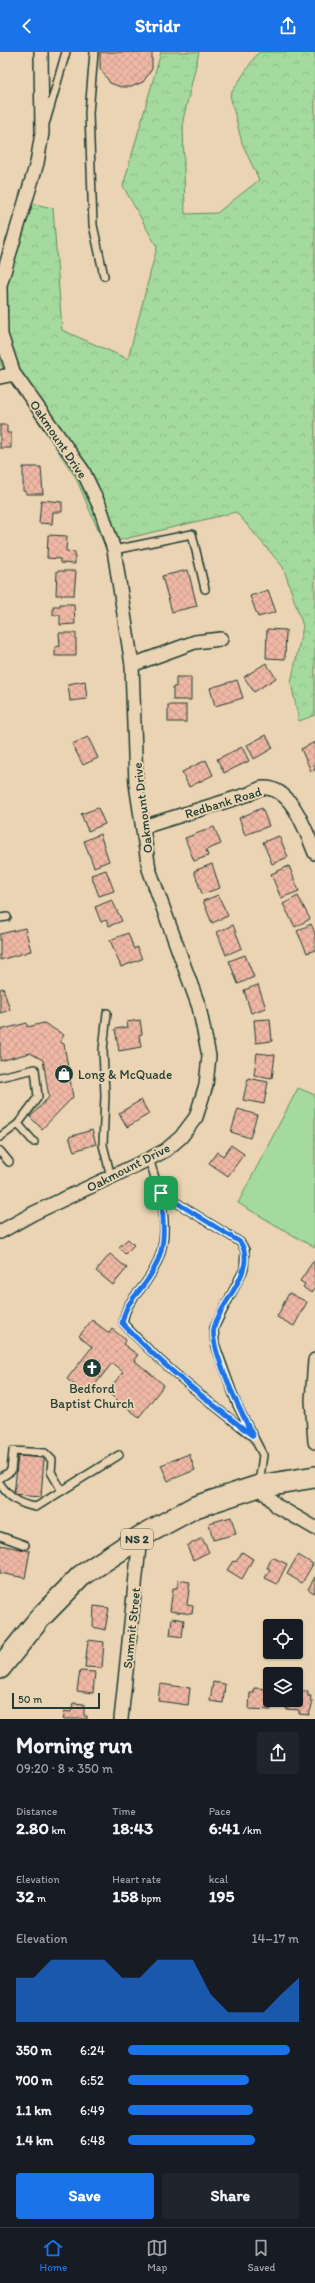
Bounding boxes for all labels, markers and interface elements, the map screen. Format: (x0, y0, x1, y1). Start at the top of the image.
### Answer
icon: back (16, 15, 38, 37)
text: Stridr (135, 15, 180, 37)
icon: share (277, 15, 299, 37)
street label: Oakmount Drive (27, 397, 90, 481)
street label: Oakmount Drive (129, 762, 156, 854)
street label: Redbank Road (183, 784, 263, 821)
shop icon: Long & McQuade (53, 1063, 75, 1085)
place label: Long & McQuade (78, 1067, 172, 1082)
street label: Oakmount Drive (84, 1140, 172, 1195)
pin (144, 1176, 178, 1210)
icon: arrive (150, 1182, 172, 1204)
church icon: Bedford Baptist Church (81, 1357, 103, 1379)
place label: Bedford Baptist Church (50, 1381, 134, 1411)
road number: NS 2 (121, 1529, 153, 1549)
street label: Summit Street (120, 1587, 143, 1669)
map controls (263, 1619, 303, 1707)
button: locate (263, 1619, 303, 1659)
button: layers (263, 1667, 303, 1707)
scale bar (12, 1691, 100, 1710)
text: 50 m (18, 1693, 42, 1706)
text: Morning run (16, 1732, 132, 1759)
button: share (257, 1732, 299, 1774)
text: 09:20 · 8 × 350 m (16, 1761, 113, 1776)
text: Distance (16, 1805, 57, 1818)
text: Time (112, 1805, 136, 1818)
text: Pace (209, 1805, 231, 1818)
text: 2.80 (16, 1818, 49, 1838)
text: 18:43 (112, 1818, 153, 1838)
text: 6:41 (209, 1818, 240, 1838)
text: km (49, 1824, 66, 1837)
text: /km (240, 1824, 262, 1837)
text: Elevation (16, 1873, 60, 1886)
text: Heart rate (112, 1873, 161, 1886)
text: kcal (209, 1873, 228, 1886)
text: 32 (16, 1886, 34, 1906)
text: 158 (112, 1886, 138, 1906)
text: 195 (209, 1886, 234, 1906)
text: m (34, 1892, 46, 1905)
text: bpm (138, 1892, 161, 1905)
text: Elevation (16, 1931, 68, 1946)
text: 14–17 m (252, 1931, 299, 1946)
text: 350 m (16, 2043, 52, 2058)
text: 6:24 (80, 2043, 105, 2058)
text: 700 m (16, 2073, 52, 2088)
text: 6:52 (80, 2073, 104, 2088)
text: 1.1 km (16, 2103, 51, 2118)
text: 6:49 (80, 2103, 105, 2118)
text: 1.4 km (16, 2133, 53, 2148)
text: 6:48 (80, 2133, 105, 2148)
button: Save (16, 2173, 154, 2219)
button: Share (162, 2173, 299, 2219)
tab: Home (40, 2237, 67, 2274)
tab: Map (146, 2237, 168, 2274)
tab: Saved (247, 2237, 275, 2274)

